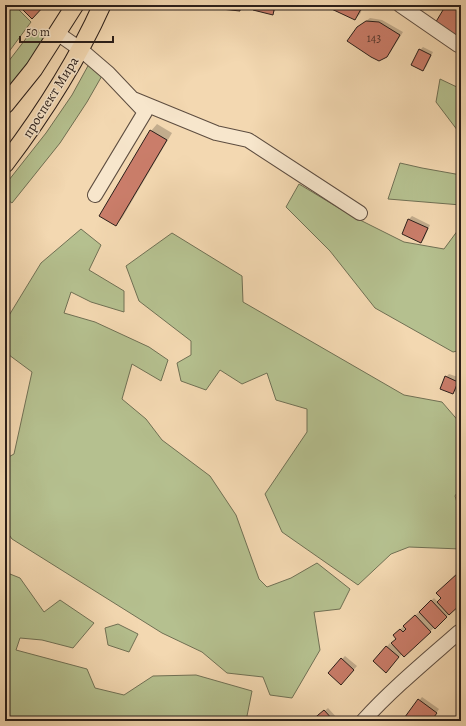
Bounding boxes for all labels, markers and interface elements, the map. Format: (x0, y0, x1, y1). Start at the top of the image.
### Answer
scale bar (20, 18, 113, 44)
text: 50 m (26, 24, 50, 40)
house number: 143 (367, 30, 381, 46)
street label: проспект Мира (18, 52, 83, 142)

